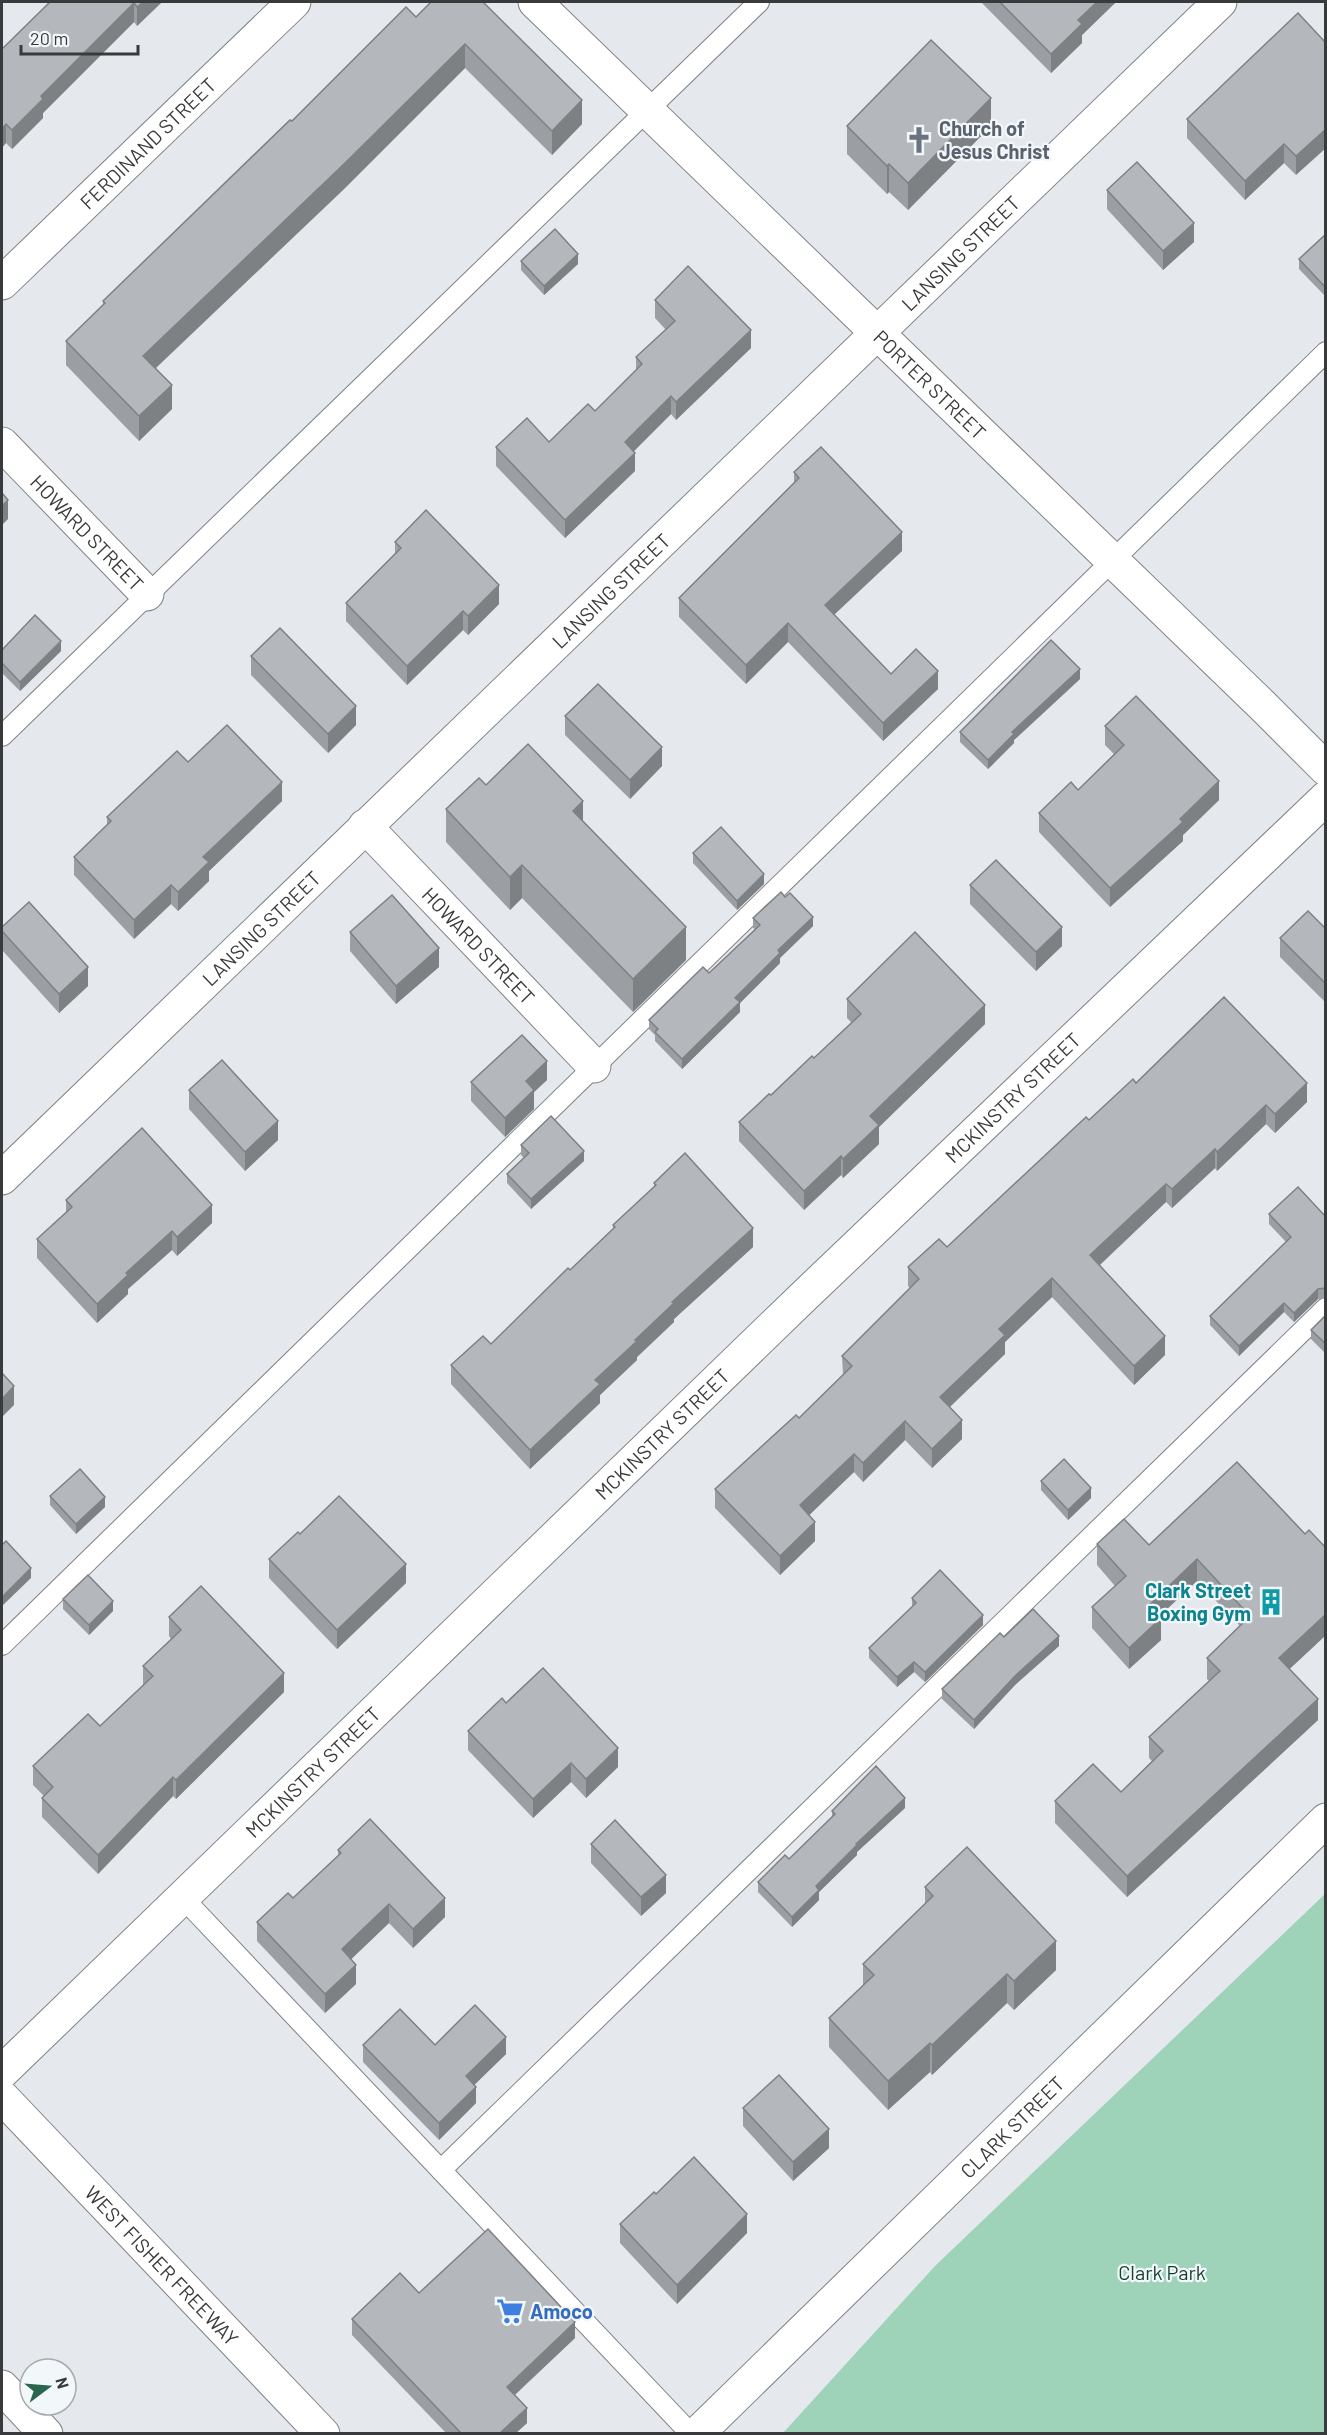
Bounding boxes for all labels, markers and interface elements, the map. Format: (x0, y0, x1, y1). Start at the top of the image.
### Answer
scale bar (21, 18, 138, 56)
text: 20 m (30, 27, 68, 49)
street label: FERDINAND STREET (75, 72, 220, 214)
place label: Church of Jesus Christ (939, 116, 1050, 163)
church icon: Church of Jesus Christ (904, 125, 934, 155)
street label: LANSING STREET (896, 190, 1024, 315)
street label: PORTER STREET (869, 325, 991, 444)
street label: HOWARD STREET (26, 469, 149, 596)
street label: LANSING STREET (547, 528, 675, 653)
street label: LANSING STREET (197, 865, 325, 990)
street label: HOWARD STREET (418, 882, 540, 1009)
street label: MCKINSTRY STREET (940, 1027, 1085, 1167)
street label: MCKINSTRY STREET (590, 1363, 734, 1504)
place label: Clark Street Boxing Gym (1145, 1578, 1251, 1625)
building icon: Clark Street Boxing Gym (1256, 1587, 1286, 1617)
street label: MCKINSTRY STREET (240, 1701, 385, 1842)
street label: CLARK STREET (955, 2071, 1069, 2183)
street label: WEST FISHER FREEWAY (80, 2180, 244, 2350)
park label: Clark Park (1118, 2260, 1206, 2284)
supermarket icon: Amoco (495, 2296, 525, 2326)
place label: Amoco (530, 2299, 593, 2323)
north arrow (18, 2357, 78, 2417)
text: N (52, 2375, 73, 2390)

